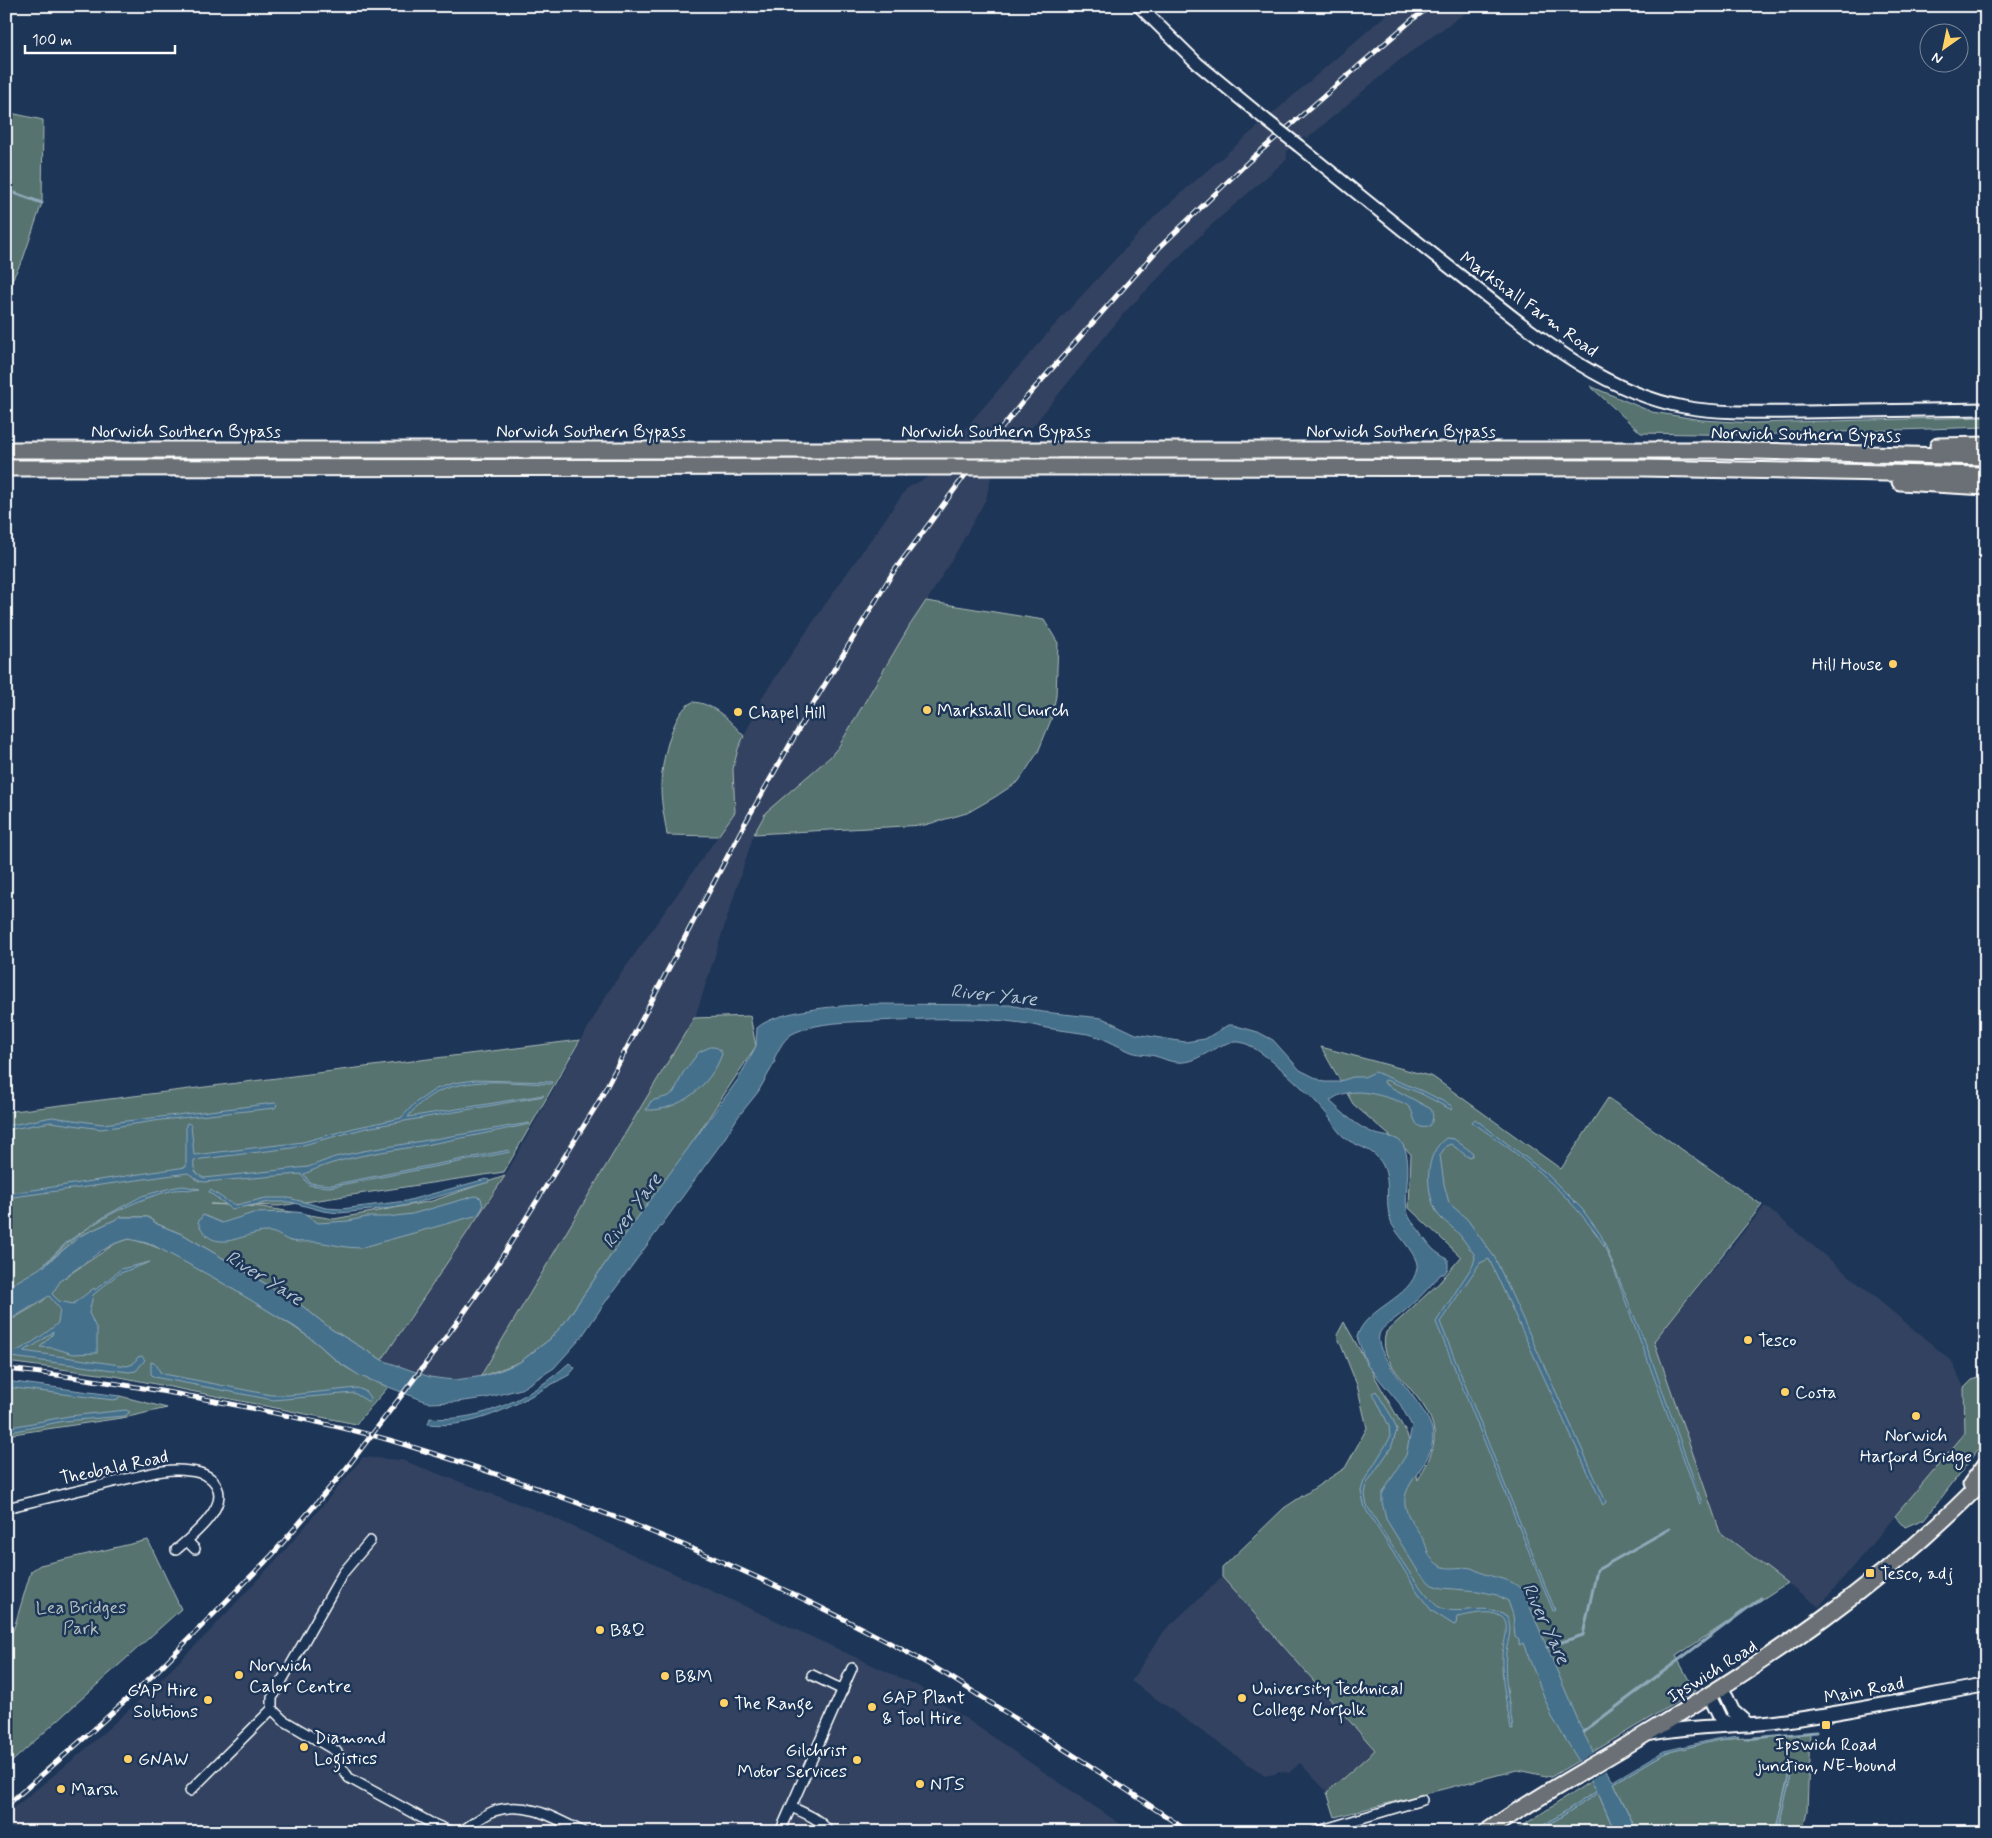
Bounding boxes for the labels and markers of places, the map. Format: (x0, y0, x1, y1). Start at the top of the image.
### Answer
place label: Hill House (1812, 653, 1883, 677)
marker: Hill House (1887, 658, 1899, 670)
place label: Markshall Church (937, 699, 1069, 723)
place label: Chapel Hill (748, 701, 826, 725)
marker: Markshall Church (921, 704, 933, 716)
marker: Chapel Hill (732, 706, 744, 718)
place label: Tesco (1758, 1329, 1796, 1353)
marker: Tesco (1742, 1334, 1754, 1346)
place label: Costa (1795, 1381, 1837, 1405)
marker: Costa (1779, 1386, 1791, 1398)
marker: Norwich Harford Bridge (1910, 1410, 1922, 1422)
place label: Norwich Harford Bridge (1860, 1424, 1972, 1471)
place label: Tesco, adj (1880, 1562, 1953, 1586)
marker: Tesco, adj (1864, 1567, 1876, 1579)
place label: B&Q (610, 1619, 645, 1643)
marker: B&Q (594, 1624, 606, 1636)
place label: Norwich Calor Centre (249, 1654, 352, 1699)
place label: B&M (675, 1665, 713, 1689)
marker: Norwich Calor Centre (233, 1669, 245, 1681)
marker: B&M (659, 1670, 671, 1682)
place label: University Technical College Norfolk (1252, 1677, 1403, 1724)
place label: GAP Hire Solutions (127, 1679, 198, 1724)
place label: GAP Plant & Tool Hire (882, 1686, 965, 1731)
place label: The Range (734, 1692, 813, 1718)
marker: University Technical College Norfolk (1236, 1692, 1248, 1704)
marker: GAP Hire Solutions (202, 1694, 214, 1706)
marker: The Range (718, 1697, 730, 1709)
marker: GAP Plant & Tool Hire (866, 1701, 878, 1713)
marker: Ipswich Road junction, NE-bound (1820, 1719, 1832, 1731)
place label: Diamond Logistics (314, 1726, 386, 1773)
place label: Ipswich Road junction, NE-bound (1755, 1733, 1896, 1778)
place label: Gilchrist Motor Services (737, 1739, 848, 1784)
marker: Diamond Logistics (298, 1741, 310, 1753)
place label: GNAW (138, 1748, 189, 1772)
marker: GNAW (122, 1753, 134, 1765)
marker: Gilchrist Motor Services (851, 1754, 863, 1766)
place label: NTS (930, 1773, 964, 1797)
place label: Marsh (71, 1778, 119, 1802)
marker: NTS (914, 1778, 926, 1790)
marker: Marsh (55, 1783, 67, 1795)

